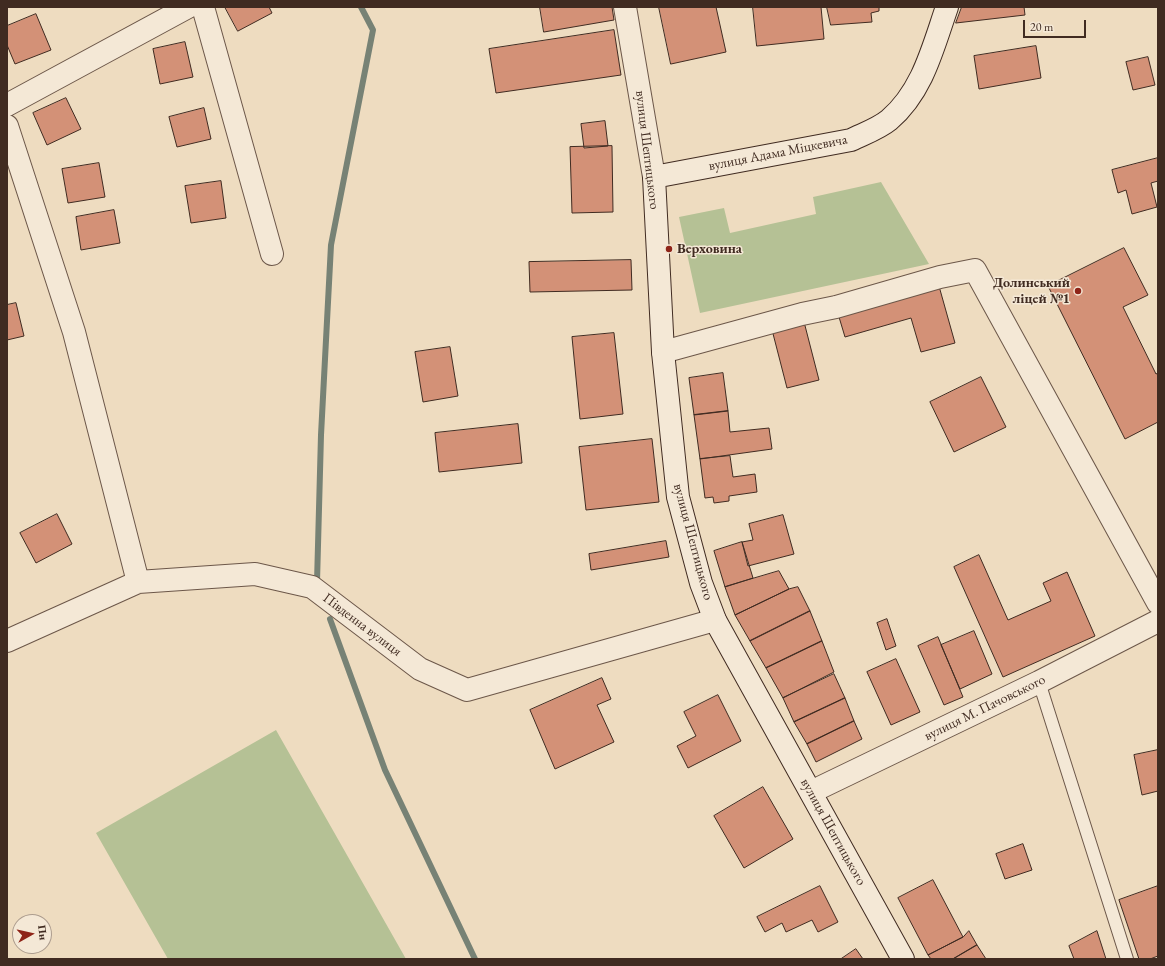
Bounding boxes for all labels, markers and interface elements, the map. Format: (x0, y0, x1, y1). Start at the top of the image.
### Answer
scale bar (1025, 12, 1088, 38)
text: 20 m (1030, 19, 1053, 35)
street label: вулиця Шептицького (631, 89, 663, 211)
street label: вулиця Адама Міцкевича (707, 131, 849, 175)
place label: Верховина (677, 241, 742, 257)
marker: Верховина (664, 244, 674, 254)
place label: Долинський ліцей №1 (993, 275, 1070, 308)
marker: Долинський ліцей №1 (1073, 286, 1083, 296)
street label: вулиця Шептицького (669, 482, 717, 602)
street label: Південна вулиця (319, 590, 405, 660)
street label: вулиця М. Пачовського (922, 671, 1048, 745)
street label: вулиця Шептицького (797, 776, 869, 888)
north arrow (12, 914, 52, 954)
text: Пн (35, 924, 51, 941)

